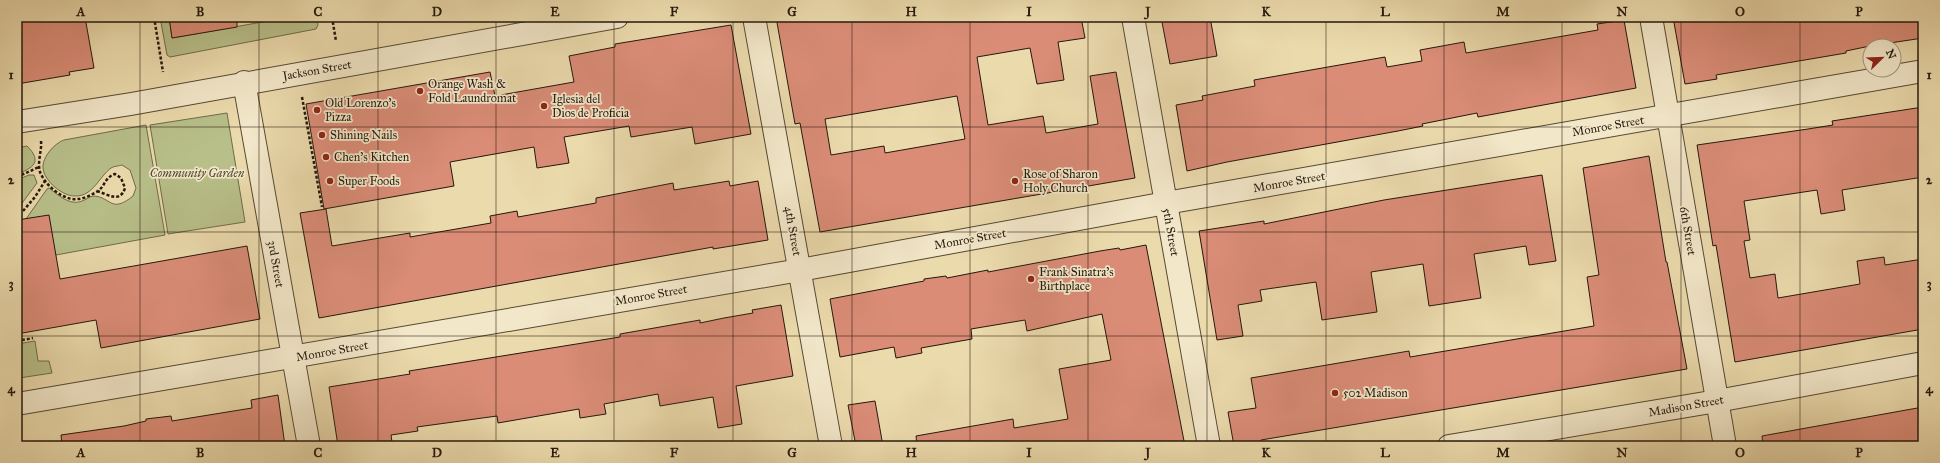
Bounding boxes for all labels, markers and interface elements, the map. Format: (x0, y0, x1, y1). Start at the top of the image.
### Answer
text: A (76, 4, 86, 20)
text: B (196, 4, 205, 20)
text: C (314, 4, 323, 20)
text: D (432, 4, 442, 20)
text: E (550, 4, 560, 20)
text: F (670, 4, 679, 20)
text: G (787, 4, 797, 20)
text: H (905, 4, 917, 20)
text: I (1026, 4, 1032, 20)
text: J (1143, 4, 1151, 20)
text: K (1261, 4, 1271, 20)
text: L (1380, 4, 1390, 20)
text: M (1496, 4, 1510, 20)
text: N (1616, 4, 1628, 20)
text: O (1735, 4, 1745, 20)
text: P (1855, 4, 1863, 20)
north arrow (1862, 38, 1902, 78)
text: N (1883, 47, 1899, 62)
street label: Jackson Street (280, 57, 353, 84)
text: 1 (8, 67, 14, 83)
text: 1 (1926, 67, 1932, 83)
place label: Orange Wash & Fold Laundromat (428, 77, 517, 105)
marker: Orange Wash & Fold Laundromat (415, 86, 425, 96)
place label: Iglesia del Dios de Proficia (552, 92, 630, 120)
place label: Old Lorenzo’s Pizza (325, 96, 396, 124)
marker: Iglesia del Dios de Proficia (539, 101, 549, 111)
marker: Old Lorenzo’s Pizza (312, 105, 322, 115)
street label: Monroe Street (1571, 113, 1646, 139)
place label: Shining Nails (330, 128, 397, 143)
marker: Shining Nails (317, 130, 327, 140)
place label: Chen's Kitchen (334, 150, 410, 164)
marker: Chen's Kitchen (321, 152, 331, 162)
park label: Community Garden (150, 166, 245, 180)
place label: Rose of Sharon Holy Church (1023, 167, 1098, 195)
street label: Monroe Street (1252, 169, 1327, 195)
text: 2 (8, 172, 15, 188)
text: 2 (1926, 172, 1933, 188)
place label: Super Foods (338, 174, 400, 188)
marker: Super Foods (325, 176, 335, 186)
marker: Rose of Sharon Holy Church (1010, 176, 1020, 186)
street label: 4th Street (782, 205, 804, 258)
street label: 6th Street (1677, 205, 1699, 257)
street label: 5th Street (1160, 207, 1182, 258)
street label: Monroe Street (933, 226, 1008, 252)
street label: 3rd Street (265, 239, 287, 289)
place label: Frank Sinatra's Birthplace (1039, 265, 1114, 293)
marker: Frank Sinatra's Birthplace (1026, 274, 1036, 284)
text: 3 (8, 276, 14, 292)
text: 3 (1926, 276, 1932, 292)
street label: Monroe Street (614, 282, 689, 308)
street label: Monroe Street (295, 338, 370, 364)
text: 4 (7, 381, 15, 397)
text: 4 (1925, 381, 1933, 397)
place label: 502 Madison (1343, 386, 1408, 400)
marker: 502 Madison (1330, 388, 1340, 398)
street label: Madison Street (1647, 392, 1725, 420)
text: A (76, 445, 86, 461)
text: B (196, 445, 205, 461)
text: C (314, 445, 323, 461)
text: D (432, 445, 442, 461)
text: E (550, 445, 560, 461)
text: F (670, 445, 679, 461)
text: G (787, 445, 797, 461)
text: H (905, 445, 917, 461)
text: I (1026, 445, 1032, 461)
text: J (1143, 445, 1151, 461)
text: K (1261, 445, 1271, 461)
text: L (1380, 445, 1390, 461)
text: M (1496, 445, 1510, 461)
text: N (1616, 445, 1628, 461)
text: O (1735, 445, 1745, 461)
text: P (1855, 445, 1863, 461)

